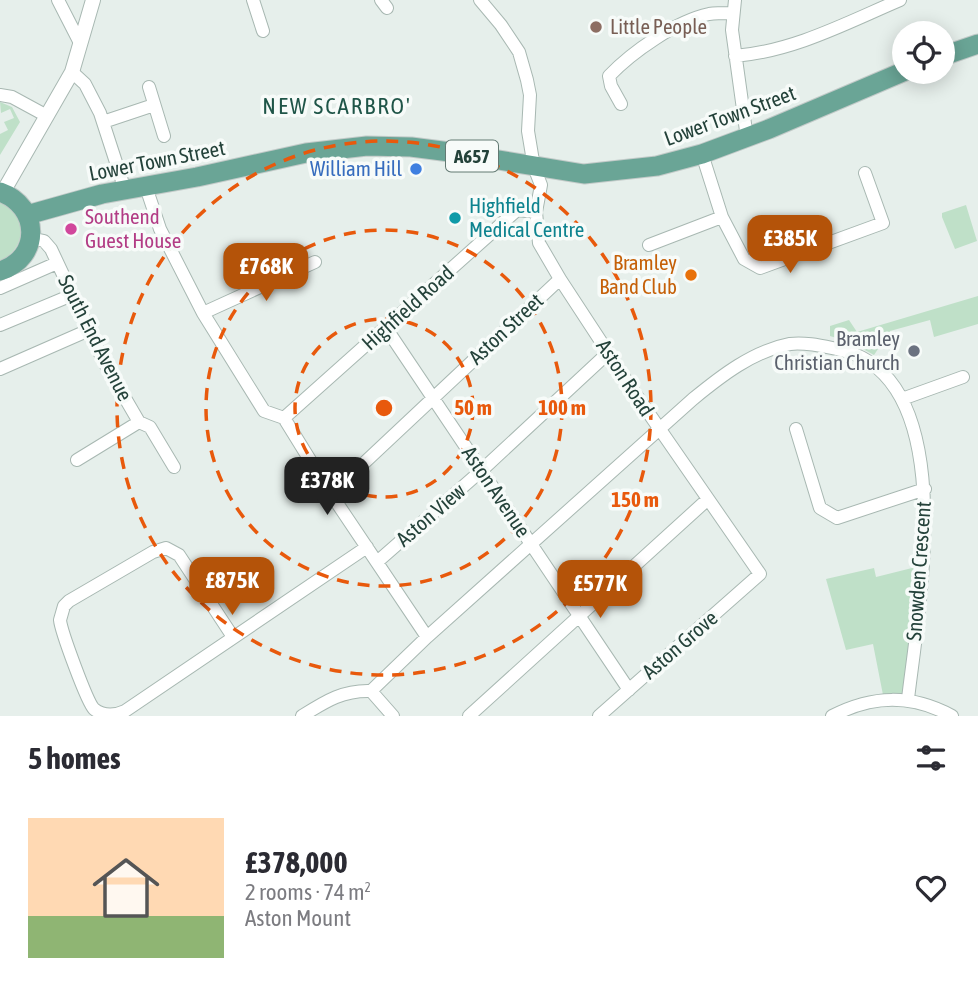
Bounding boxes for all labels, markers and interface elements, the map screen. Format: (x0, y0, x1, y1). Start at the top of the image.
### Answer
place label: Little People (610, 14, 707, 38)
marker: Little People (588, 19, 604, 35)
map controls (892, 21, 955, 84)
button: locate (892, 21, 955, 84)
street label: Lower Town Street (661, 80, 799, 150)
district label: NEW SCARBRO' (262, 93, 412, 119)
street label: Lower Town Street (87, 135, 227, 185)
road number: A657 (446, 140, 498, 172)
place label: William Hill (310, 156, 402, 180)
marker: William Hill (408, 161, 424, 177)
place label: Highfield Medical Centre (469, 193, 584, 241)
place label: Southend Guest House (85, 204, 181, 252)
marker: Highfield Medical Centre (447, 210, 463, 226)
pin: £385K (741, 216, 839, 275)
marker: Southend Guest House (63, 221, 79, 237)
text: £385K (763, 225, 817, 251)
pin: £768K (217, 244, 315, 303)
place label: Bramley Band Club (599, 250, 677, 298)
text: £768K (239, 253, 293, 279)
street label: Highfield Road (357, 260, 458, 355)
marker: Bramley Band Club (683, 267, 699, 283)
street label: South End Avenue (54, 271, 138, 404)
street label: Aston Street (463, 288, 547, 369)
place label: Bramley Christian Church (774, 326, 900, 374)
street label: Aston Road (592, 335, 659, 420)
marker: Bramley Christian Church (906, 343, 922, 359)
text: 50 m (454, 395, 492, 419)
text: 100 m (538, 395, 586, 419)
centre of rings (372, 396, 396, 420)
street label: Aston Avenue (458, 441, 536, 542)
pin: £378K (278, 458, 376, 517)
text: £378K (300, 467, 354, 493)
street label: Aston View (391, 478, 470, 551)
text: 150 m (611, 487, 659, 511)
street label: Snowden Crescent (901, 500, 935, 641)
pin: £875K (183, 558, 281, 617)
pin: £577K (551, 560, 649, 620)
text: £875K (205, 567, 259, 593)
text: £577K (573, 570, 627, 596)
street label: Aston Grove (637, 605, 722, 683)
icon: filters (912, 739, 950, 777)
text: 5 homes (28, 741, 121, 775)
text: £378,000 (245, 845, 348, 879)
icon: home (84, 846, 168, 930)
icon: heart (912, 869, 950, 907)
text: 2 rooms · 74 m² (245, 879, 371, 905)
text: Aston Mount (245, 905, 351, 931)

